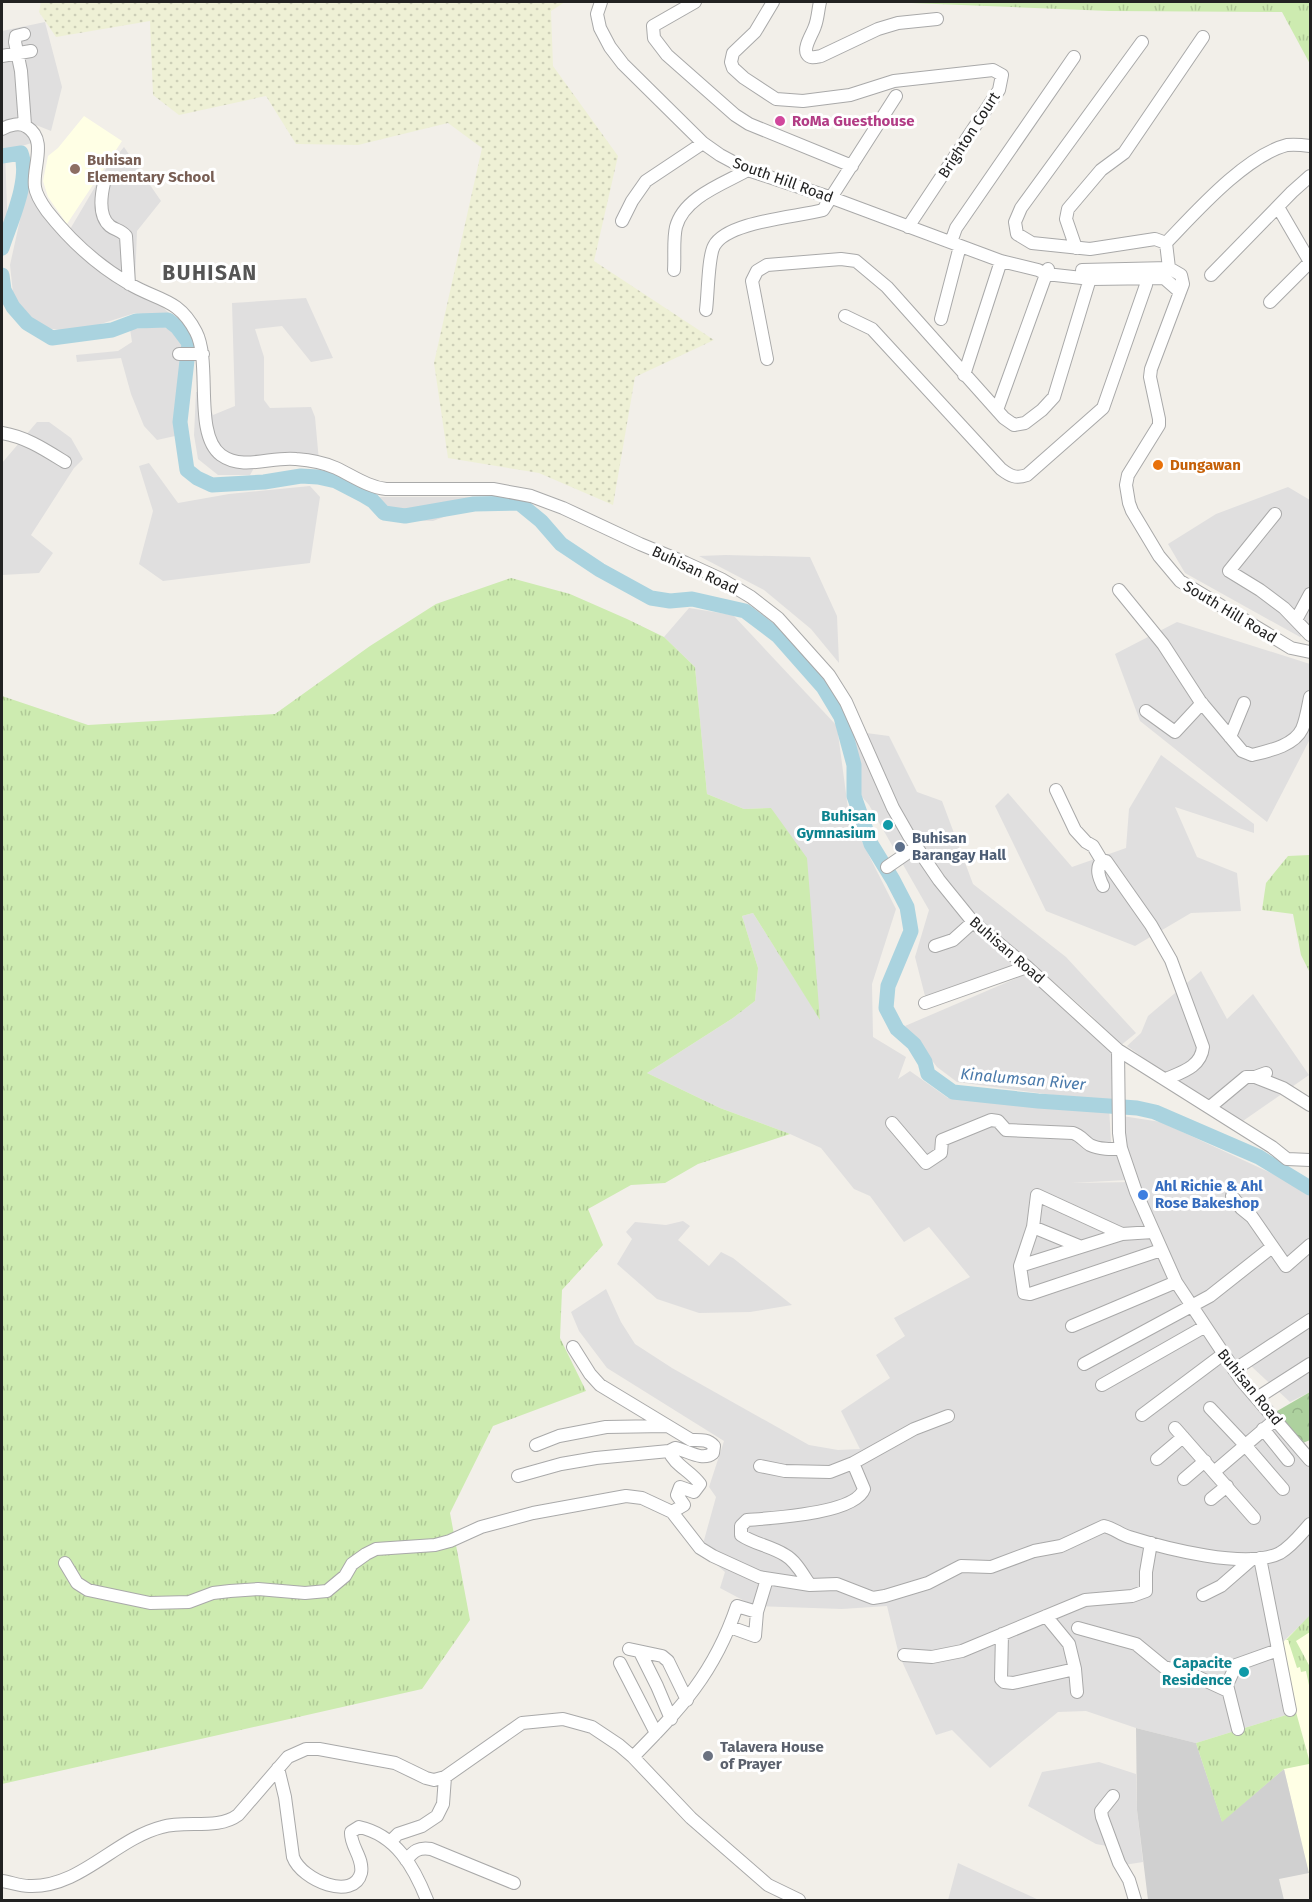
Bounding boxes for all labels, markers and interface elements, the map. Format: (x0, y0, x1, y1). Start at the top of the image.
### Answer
street label: Brighton Court (934, 88, 1004, 182)
place label: RoMa Guesthouse (792, 112, 914, 130)
marker: RoMa Guesthouse (773, 114, 787, 128)
place label: Buhisan Elementary School (87, 151, 215, 186)
street label: South Hill Road (730, 153, 836, 207)
marker: Buhisan Elementary School (68, 162, 82, 176)
district label: BUHISAN (162, 260, 258, 286)
place label: Dungawan (1170, 456, 1241, 474)
marker: Dungawan (1151, 458, 1165, 472)
street label: Buhisan Road (649, 542, 741, 598)
street label: South Hill Road (1180, 577, 1280, 647)
place label: Buhisan Gymnasium (796, 807, 876, 842)
marker: Buhisan Gymnasium (881, 818, 895, 832)
place label: Buhisan Barangay Hall (912, 829, 1007, 864)
marker: Buhisan Barangay Hall (893, 840, 907, 854)
street label: Buhisan Road (966, 913, 1048, 987)
water label: Kinalumsan River (960, 1064, 1087, 1094)
place label: Ahl Richie & Ahl Rose Bakeshop (1154, 1177, 1263, 1212)
marker: Ahl Richie & Ahl Rose Bakeshop (1136, 1188, 1150, 1202)
street label: Buhisan Road (1214, 1345, 1286, 1429)
place label: Capacite Residence (1162, 1654, 1232, 1689)
marker: Capacite Residence (1237, 1665, 1251, 1679)
place label: Talavera House of Prayer (720, 1738, 824, 1773)
marker: Talavera House of Prayer (701, 1749, 715, 1763)

